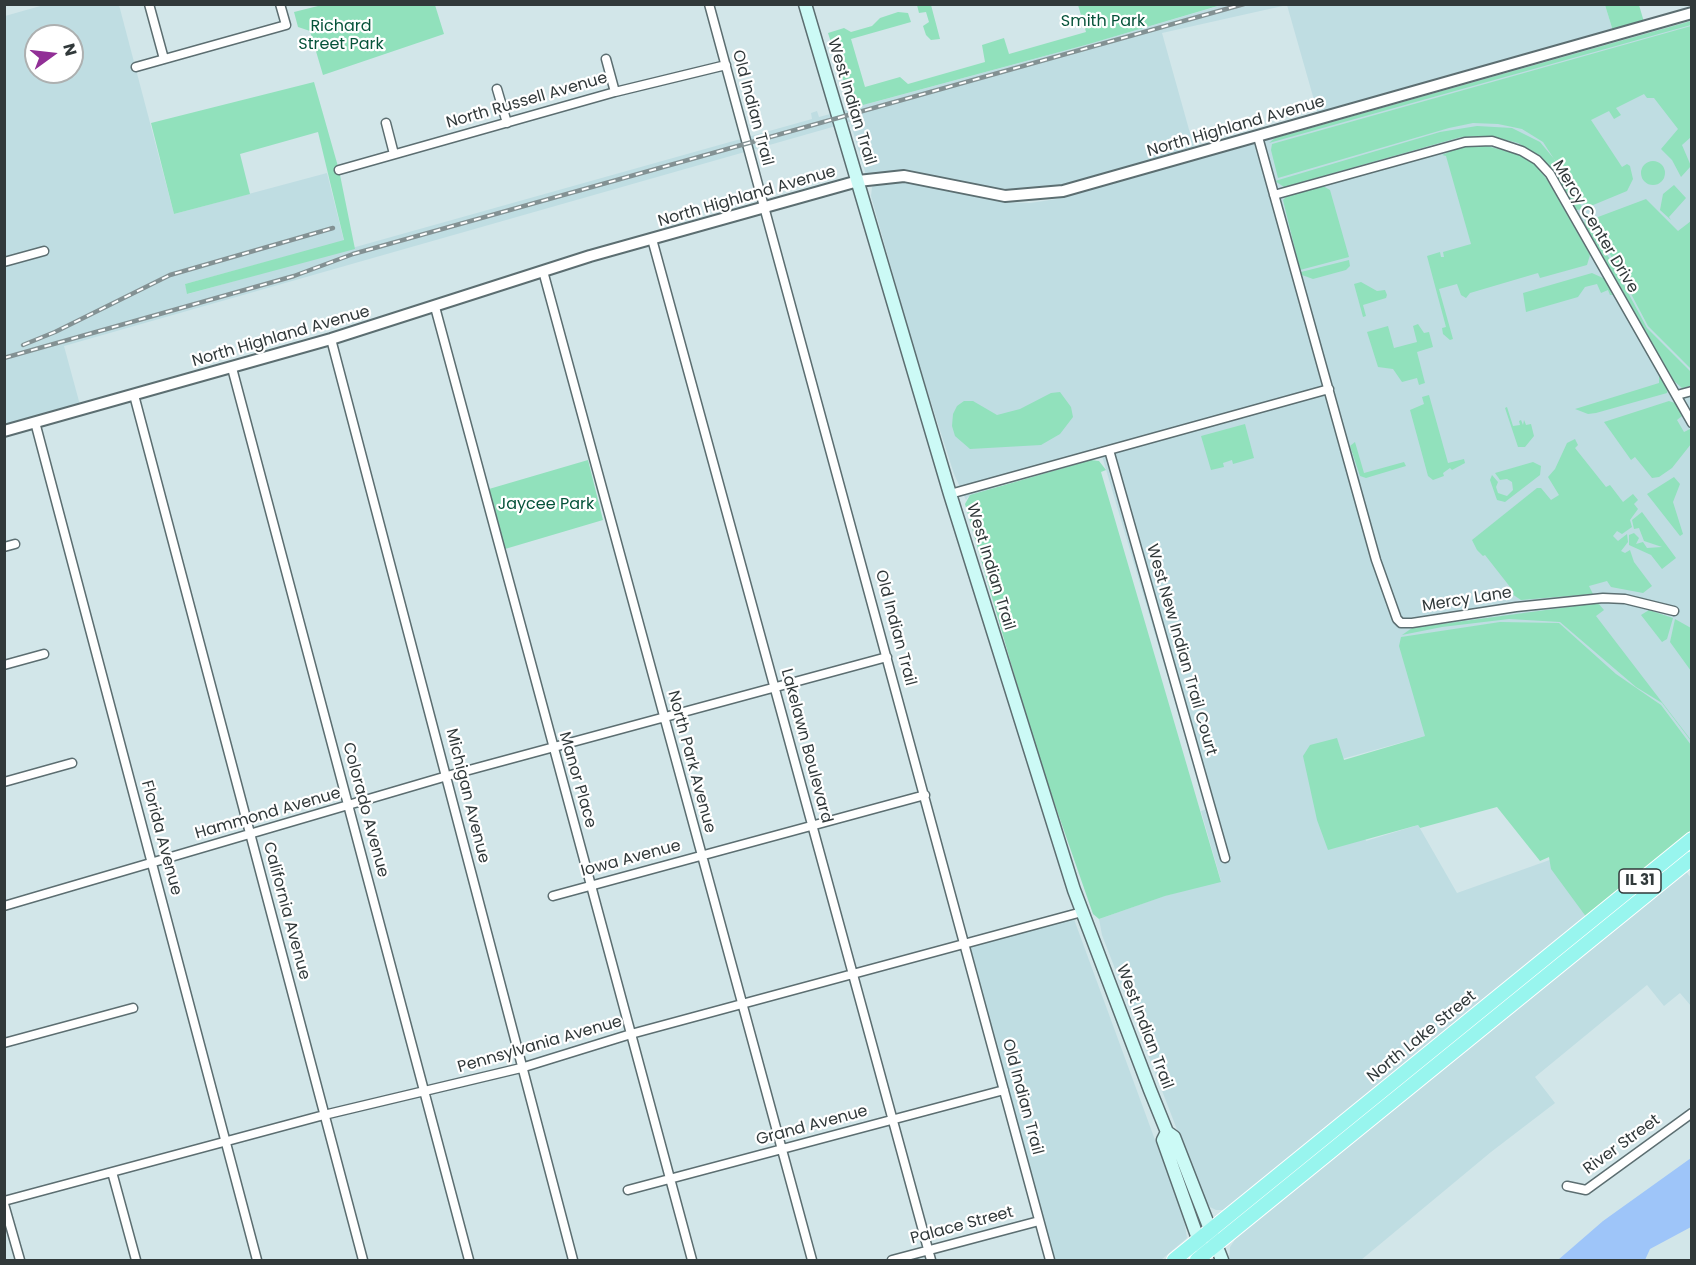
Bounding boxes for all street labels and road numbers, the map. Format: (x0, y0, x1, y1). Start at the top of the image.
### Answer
street label: West Indian Trail (823, 36, 879, 168)
street label: Old Indian Trail (727, 48, 777, 168)
street label: North Russell Avenue (444, 69, 610, 133)
street label: North Highland Avenue (1145, 92, 1327, 162)
street label: Mercy Center Drive (1548, 157, 1642, 297)
street label: North Highland Avenue (656, 162, 838, 232)
street label: North Highland Avenue (190, 302, 372, 372)
street label: West Indian Trail (962, 501, 1018, 633)
street label: West New Indian Trail Court (1142, 542, 1220, 758)
street label: Old Indian Trail (870, 568, 920, 688)
street label: Mercy Lane (1421, 583, 1513, 617)
street label: Lakelawn Boulevard (776, 667, 836, 825)
street label: North Park Avenue (663, 689, 719, 835)
street label: Michigan Avenue (441, 727, 493, 865)
street label: Manor Place (554, 730, 600, 830)
street label: Colorado Avenue (338, 740, 392, 880)
street label: Florida Avenue (136, 778, 186, 898)
street label: Hammond Avenue (193, 784, 343, 844)
street label: Iowa Avenue (579, 836, 683, 882)
street label: California Avenue (258, 840, 314, 982)
road number: IL 31 (1619, 869, 1661, 893)
street label: West Indian Trail (1111, 962, 1177, 1092)
street label: North Lake Street (1364, 987, 1480, 1087)
street label: Pennsylvania Avenue (456, 1012, 624, 1078)
street label: Old Indian Trail (997, 1037, 1047, 1157)
street label: Grand Avenue (754, 1102, 870, 1150)
street label: River Street (1580, 1111, 1664, 1179)
street label: Palace Street (909, 1203, 1015, 1249)

